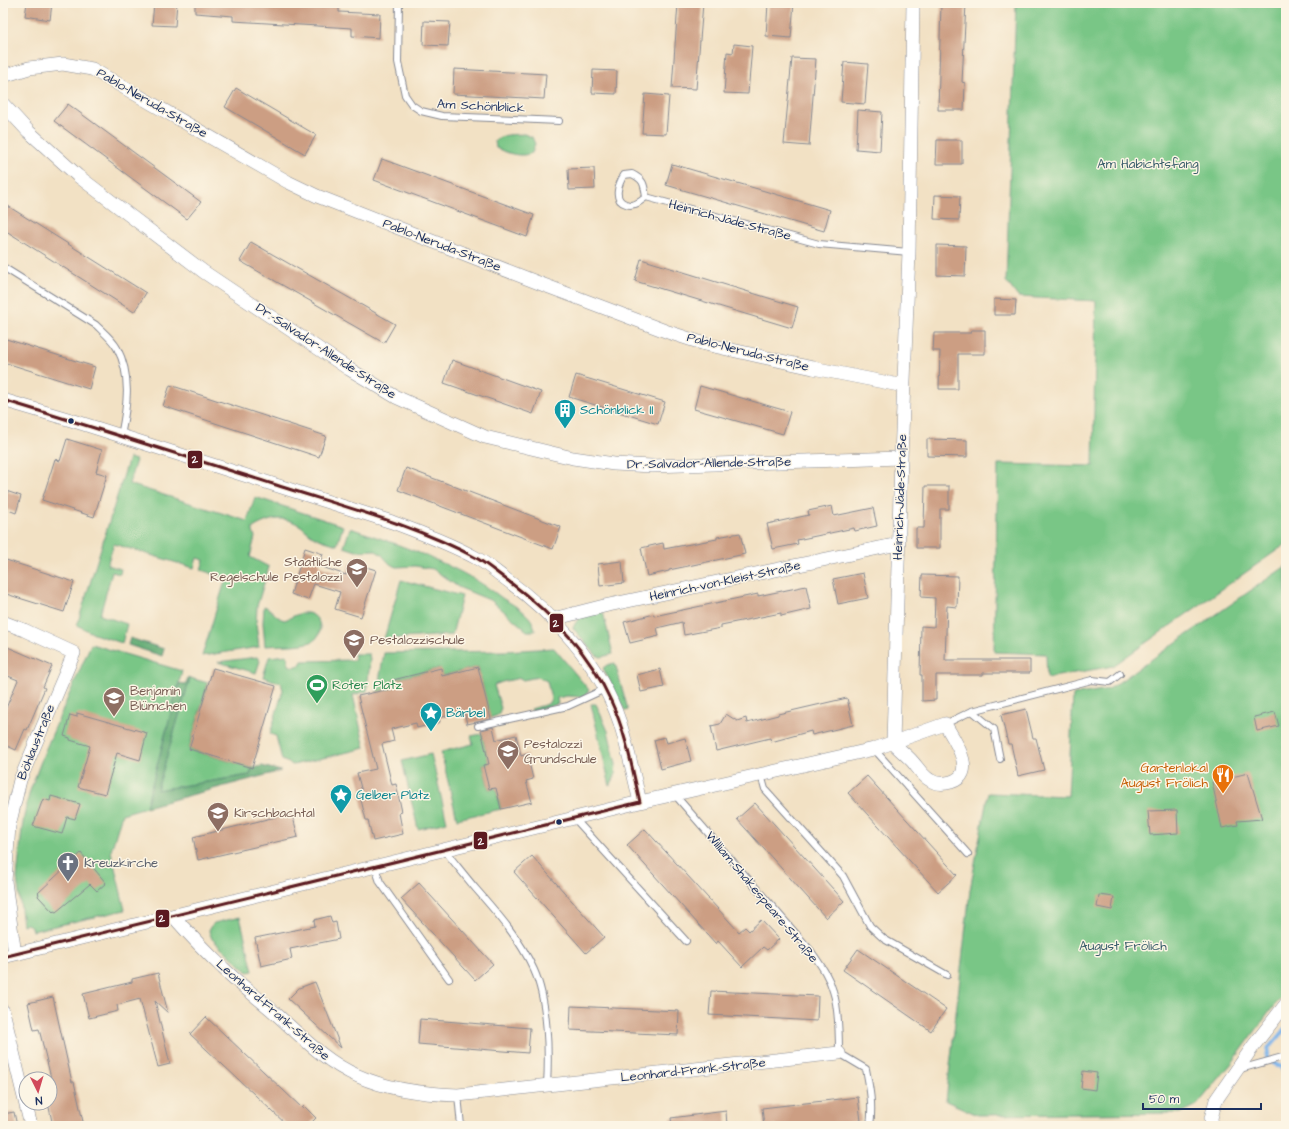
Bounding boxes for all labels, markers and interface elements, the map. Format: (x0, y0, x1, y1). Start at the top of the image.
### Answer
street label: Pablo-Neruda-Straße (93, 64, 211, 142)
street label: Am Schönblick (437, 95, 525, 117)
park label: Am Habichtsfang (1097, 155, 1199, 174)
street label: Heinrich-Jäde-Straße (667, 195, 793, 245)
street label: Pablo-Neruda-Straße (380, 214, 504, 276)
street label: Dr.-Salvador-Allende-Straße (252, 299, 400, 403)
street label: Pablo-Neruda-Straße (685, 328, 811, 376)
building icon: Schönblick II (552, 397, 578, 430)
place label: Schönblick II (580, 401, 654, 419)
unlabelled marker (66, 416, 76, 426)
street label: Heinrich-Jäde-Straße (889, 434, 911, 560)
line badge: 2 (187, 450, 203, 469)
text: 2 (191, 452, 199, 467)
street label: Dr.-Salvador-Allende-Straße (627, 453, 791, 473)
place label: Staatliche Regelschule Pestalozzi (210, 553, 342, 587)
school or university icon: Staatliche Regelschule Pestalozzi (344, 556, 370, 589)
street label: Heinrich-von-Kleist-Straße (648, 556, 802, 606)
line badge: 2 (549, 613, 564, 633)
text: 2 (552, 616, 560, 631)
school or university icon: Pestalozzischule (341, 627, 367, 660)
place label: Pestalozzischule (370, 631, 465, 649)
sports icon: Roter Platz (304, 672, 330, 705)
place label: Roter Platz (332, 676, 402, 694)
place label: Benjamin Blümchen (130, 682, 187, 715)
school or university icon: Benjamin Blümchen (101, 685, 127, 718)
place icon: Bärbel (418, 700, 444, 733)
street label: Böhlaustraße (13, 701, 59, 783)
place label: Bärbel (446, 704, 485, 722)
place label: Pestalozzi Grundschule (524, 735, 597, 768)
school or university icon: Pestalozzi Grundschule (495, 738, 521, 771)
place label: Gartenlokal August Frölich (1121, 759, 1209, 793)
restaurant icon: Gartenlokal August Frölich (1210, 762, 1236, 795)
place icon: Gelber Platz (328, 782, 354, 815)
place label: Gelber Platz (356, 786, 430, 804)
school or university icon: Kirschbachtal (205, 800, 231, 833)
place label: Kirschbachtal (234, 804, 315, 822)
unlabelled marker (554, 817, 564, 827)
street label: William-Shakespeare-Straße (702, 827, 822, 967)
line badge: 2 (473, 831, 488, 850)
text: 2 (477, 834, 485, 849)
church icon: Kreuzkirche (55, 850, 81, 883)
place label: Kreuzkirche (84, 854, 158, 872)
line badge: 2 (155, 909, 170, 928)
text: 2 (158, 911, 166, 926)
park label: August Frölich (1079, 937, 1167, 956)
street label: Leonhard-Frank-Straße (212, 955, 334, 1065)
street label: Leonhard-Frank-Straße (620, 1053, 766, 1087)
north arrow (18, 1071, 58, 1111)
scale bar (1143, 1085, 1261, 1111)
text: 50 m (1149, 1091, 1180, 1108)
text: N (35, 1093, 43, 1108)

